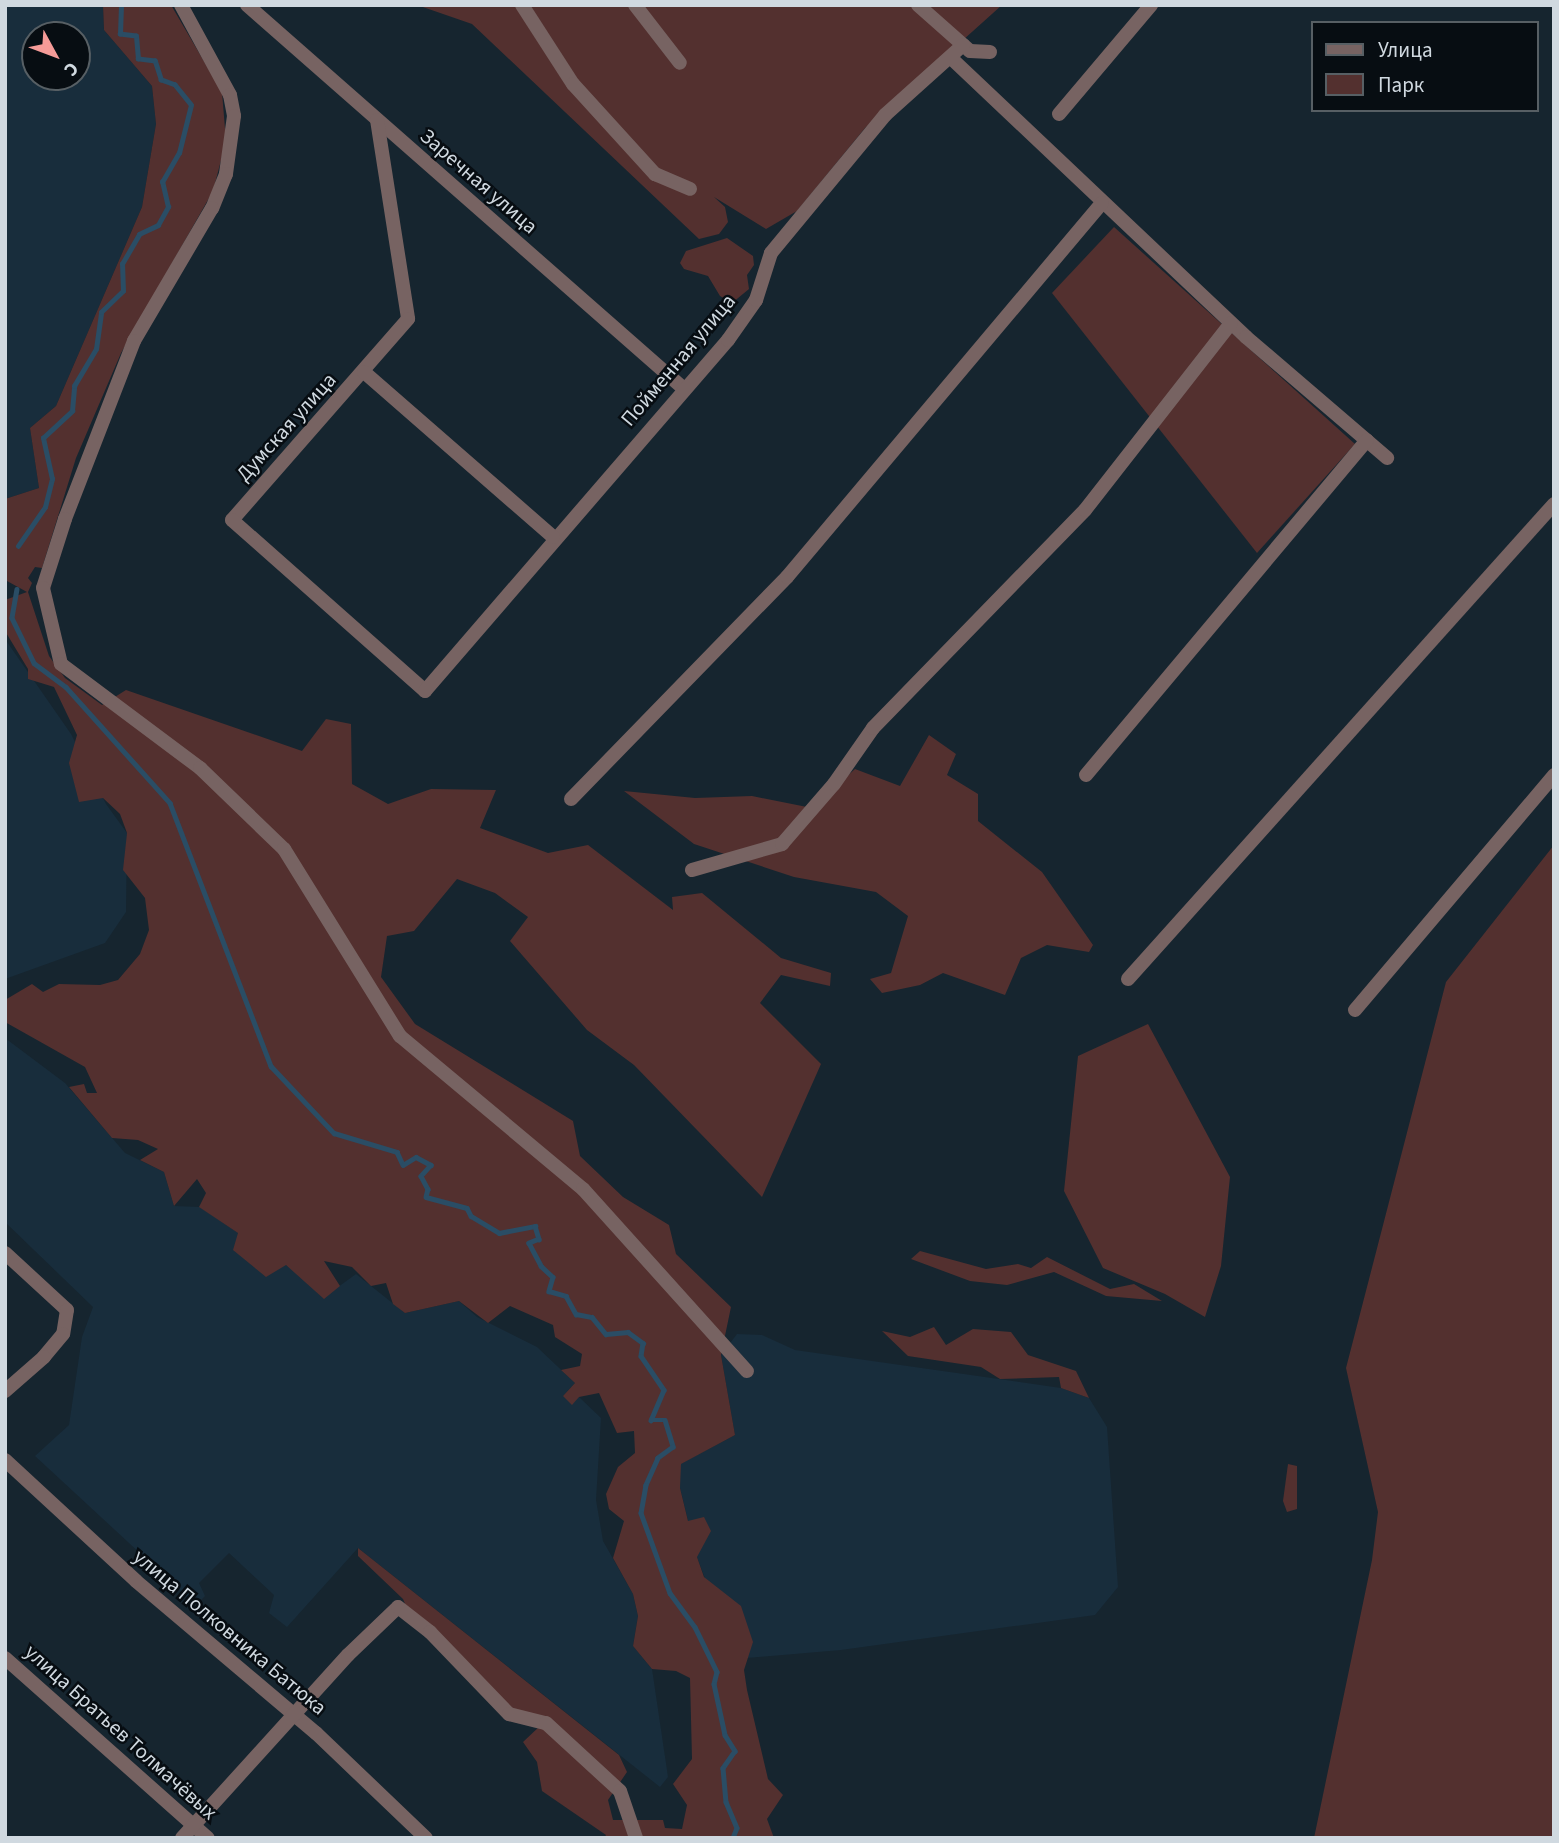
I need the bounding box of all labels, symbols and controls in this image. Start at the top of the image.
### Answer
north arrow [21,21,91,91]
legend [1310,21,1538,112]
text: Улица [1378,35,1433,65]
text: С [57,56,85,82]
text: Парк [1378,70,1424,100]
street label: Заречная улица [415,123,543,239]
street label: Пойменная улица [615,289,741,431]
street label: Думская улица [231,368,341,486]
street label: улица Полковника Батюка [128,1544,332,1720]
street label: улица Братьев Толмачёвых [20,1639,222,1825]

